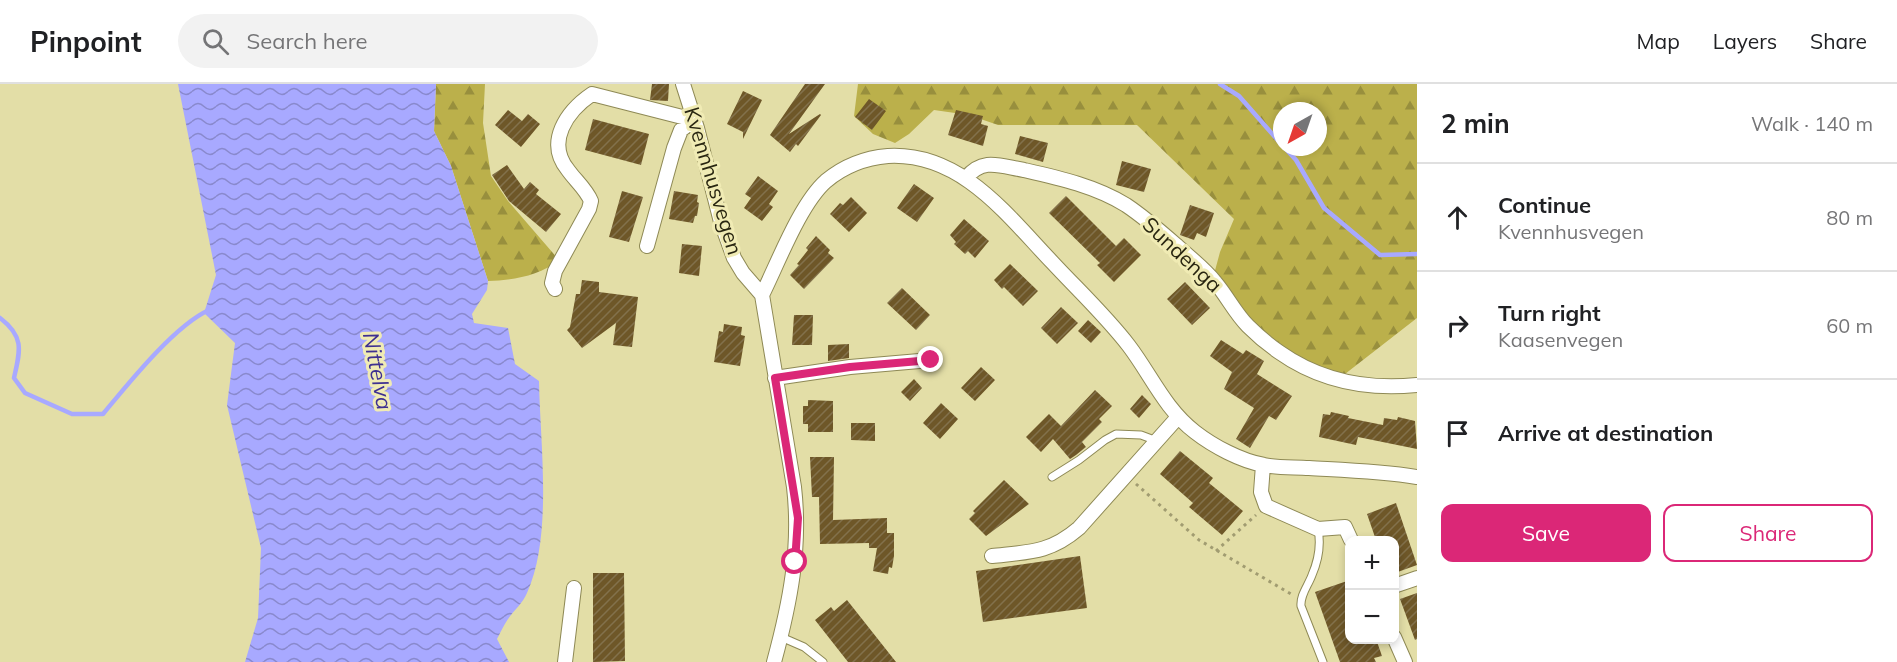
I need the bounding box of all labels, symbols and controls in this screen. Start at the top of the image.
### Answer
search box [178,14,598,68]
text: Pinpoint [30,24,142,59]
icon: search [199,25,232,58]
text: Search here [247,27,368,55]
text: Map [1637,28,1680,54]
text: Layers [1713,28,1777,54]
text: Share [1810,28,1867,54]
north arrow [1273,102,1327,156]
street label: Kvennhusvegen [679,104,749,258]
text: 2 min [1441,107,1510,140]
text: Walk · 140 m [1751,111,1873,136]
text: Continue [1498,191,1591,219]
icon: ahead [1441,201,1474,234]
text: 80 m [1826,205,1873,230]
street label: Sundenga [1138,211,1228,298]
text: Kvennhusvegen [1498,219,1644,244]
text: Turn right [1498,299,1601,327]
icon: right [1441,309,1474,342]
text: 60 m [1826,313,1873,338]
text: Kaasenvegen [1498,327,1623,352]
water label: Nittelva [357,330,399,412]
route end [917,346,943,372]
icon: arrive [1441,417,1474,450]
text: Arrive at destination [1498,419,1713,447]
button: Save [1441,504,1651,562]
button: Share [1663,504,1873,562]
map controls [1345,536,1399,644]
button: + [1345,536,1399,590]
route start [781,548,807,574]
button: − [1345,590,1399,644]

